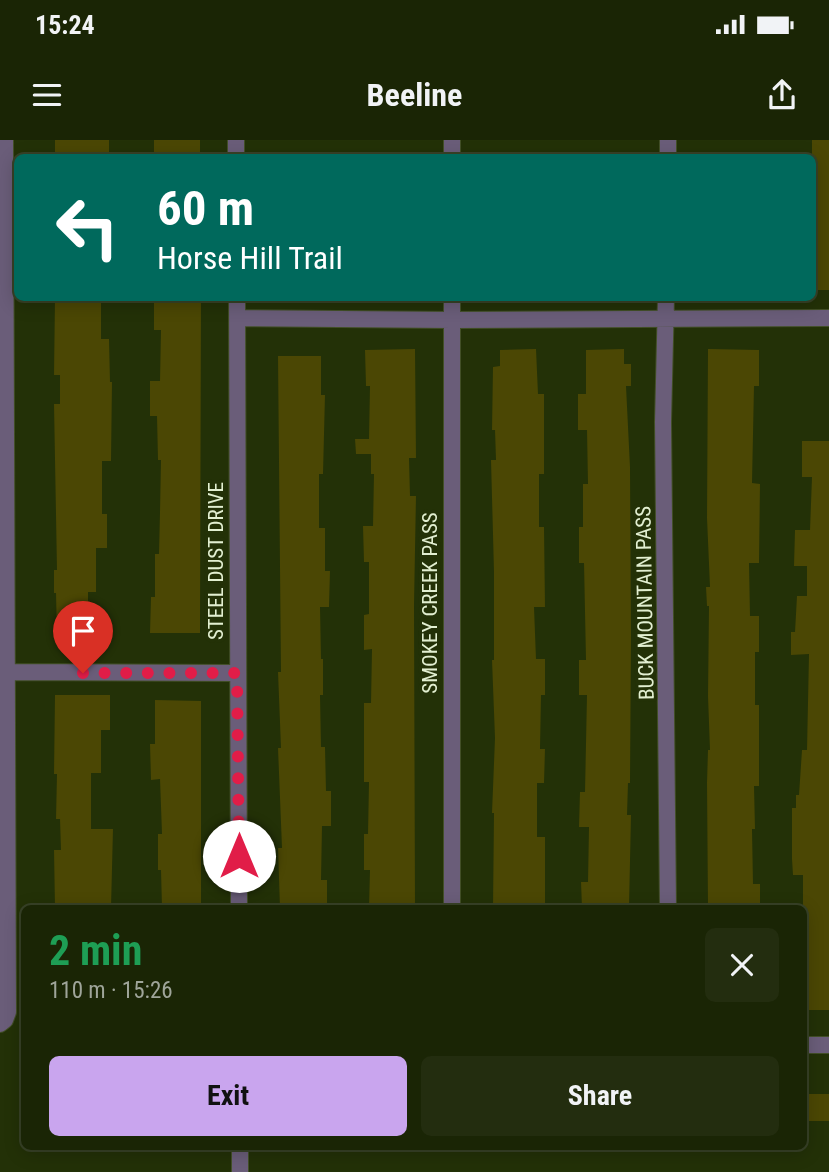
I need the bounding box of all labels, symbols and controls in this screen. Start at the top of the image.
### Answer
text: 15:24 [35,10,95,40]
icon: menu [28,76,66,114]
text: Beeline [367,76,462,114]
icon: share [763,76,801,114]
text: 60 m [157,180,254,237]
icon: left [42,182,133,273]
text: Horse Hill Trail [157,239,343,277]
street label: STEEL DUST DRIVE [204,482,228,640]
street label: BUCK MOUNTAIN PASS [631,506,659,700]
street label: SMOKEY CREEK PASS [418,512,442,694]
pin [53,601,113,673]
icon: arrive [64,612,102,650]
position arrow [202,819,276,893]
text: 2 min [49,926,142,975]
button: close [705,928,779,1002]
text: 110 m · 15:26 [49,977,173,1004]
button: Exit [49,1056,407,1136]
button: Share [421,1056,779,1136]

